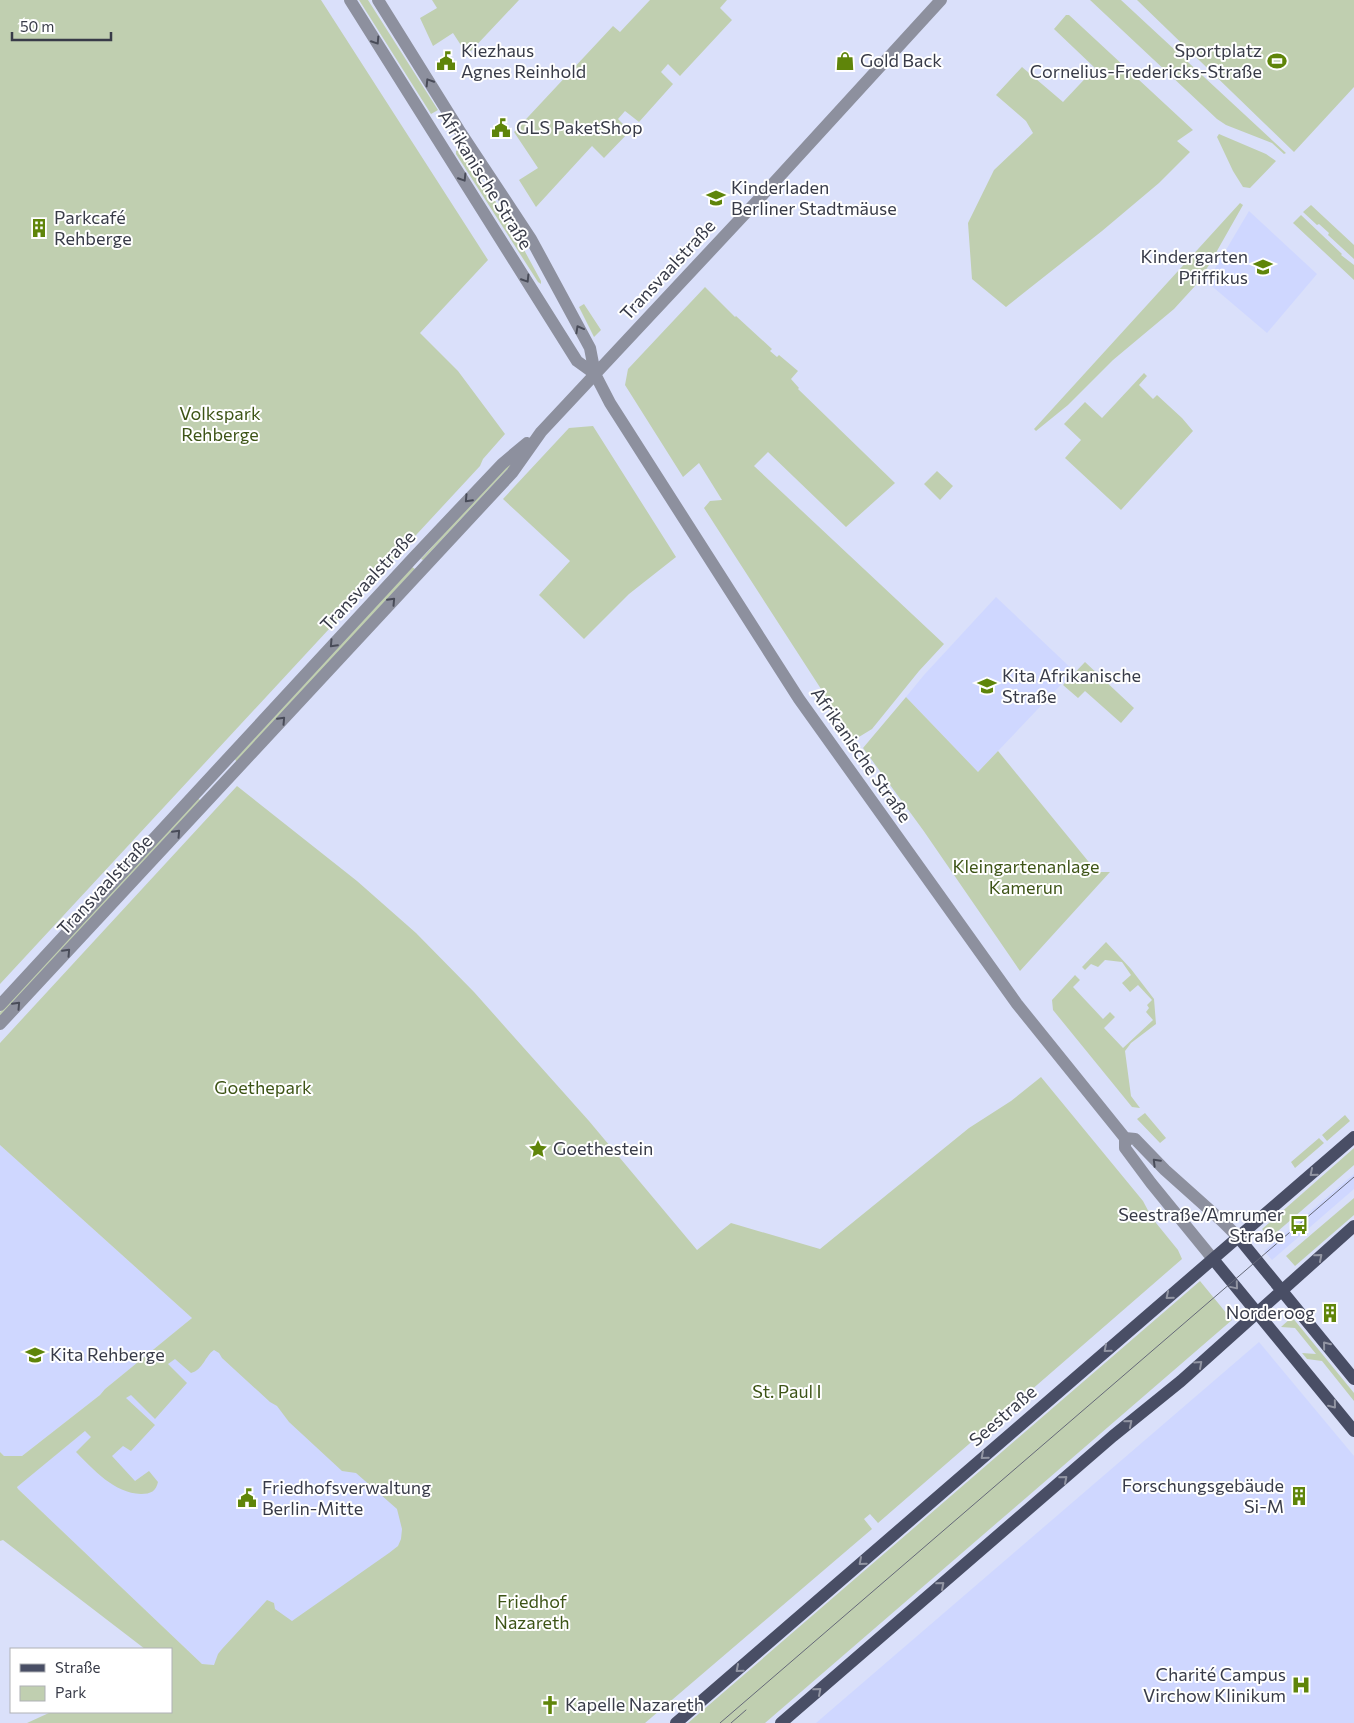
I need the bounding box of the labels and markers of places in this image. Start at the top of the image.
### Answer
place label: Kiezhaus Agnes Reinhold [461,39,586,82]
place label: Sportplatz Cornelius-Fredericks-Straße [1030,39,1262,82]
place label: Gold Back [860,49,942,71]
public building icon: Kiezhaus Agnes Reinhold [435,50,457,72]
shop icon: Gold Back [834,50,856,72]
sports icon: Sportplatz Cornelius-Fredericks-Straße [1266,50,1288,72]
place label: GLS PaketShop [516,116,643,138]
public building icon: GLS PaketShop [490,117,512,139]
place label: Kinderladen Berliner Stadtmäuse [731,176,897,219]
school or university icon: Kinderladen Berliner Stadtmäuse [705,187,727,209]
place label: Parkcafé Rehberge [54,206,132,249]
building icon: Parkcafé Rehberge [28,217,50,239]
place label: Kindergarten Pfiffikus [1141,245,1248,288]
school or university icon: Kindergarten Pfiffikus [1252,256,1274,278]
place label: Kita Afrikanische Straße [1002,664,1141,707]
school or university icon: Kita Afrikanische Straße [976,675,998,697]
place label: Goethestein [553,1137,653,1159]
place icon: Goethestein [527,1138,549,1160]
place label: Seestraße/Amrumer Straße [1118,1203,1284,1246]
bus stop icon: Seestraße/Amrumer Straße [1288,1214,1310,1236]
place label: Norderoog [1226,1301,1315,1323]
building icon: Norderoog [1319,1302,1341,1324]
place label: Kita Rehberge [50,1343,165,1365]
school or university icon: Kita Rehberge [24,1344,46,1366]
place label: Forschungsgebäude Si-M [1122,1474,1284,1517]
place label: Friedhofsverwaltung Berlin-Mitte [262,1476,431,1519]
building icon: Forschungsgebäude Si-M [1288,1485,1310,1507]
public building icon: Friedhofsverwaltung Berlin-Mitte [236,1487,258,1509]
place label: Charité Campus Virchow Klinikum [1143,1663,1286,1706]
hospital icon: Charité Campus Virchow Klinikum [1290,1674,1312,1696]
place label: Kapelle Nazareth [565,1693,704,1715]
church icon: Kapelle Nazareth [539,1694,561,1716]

